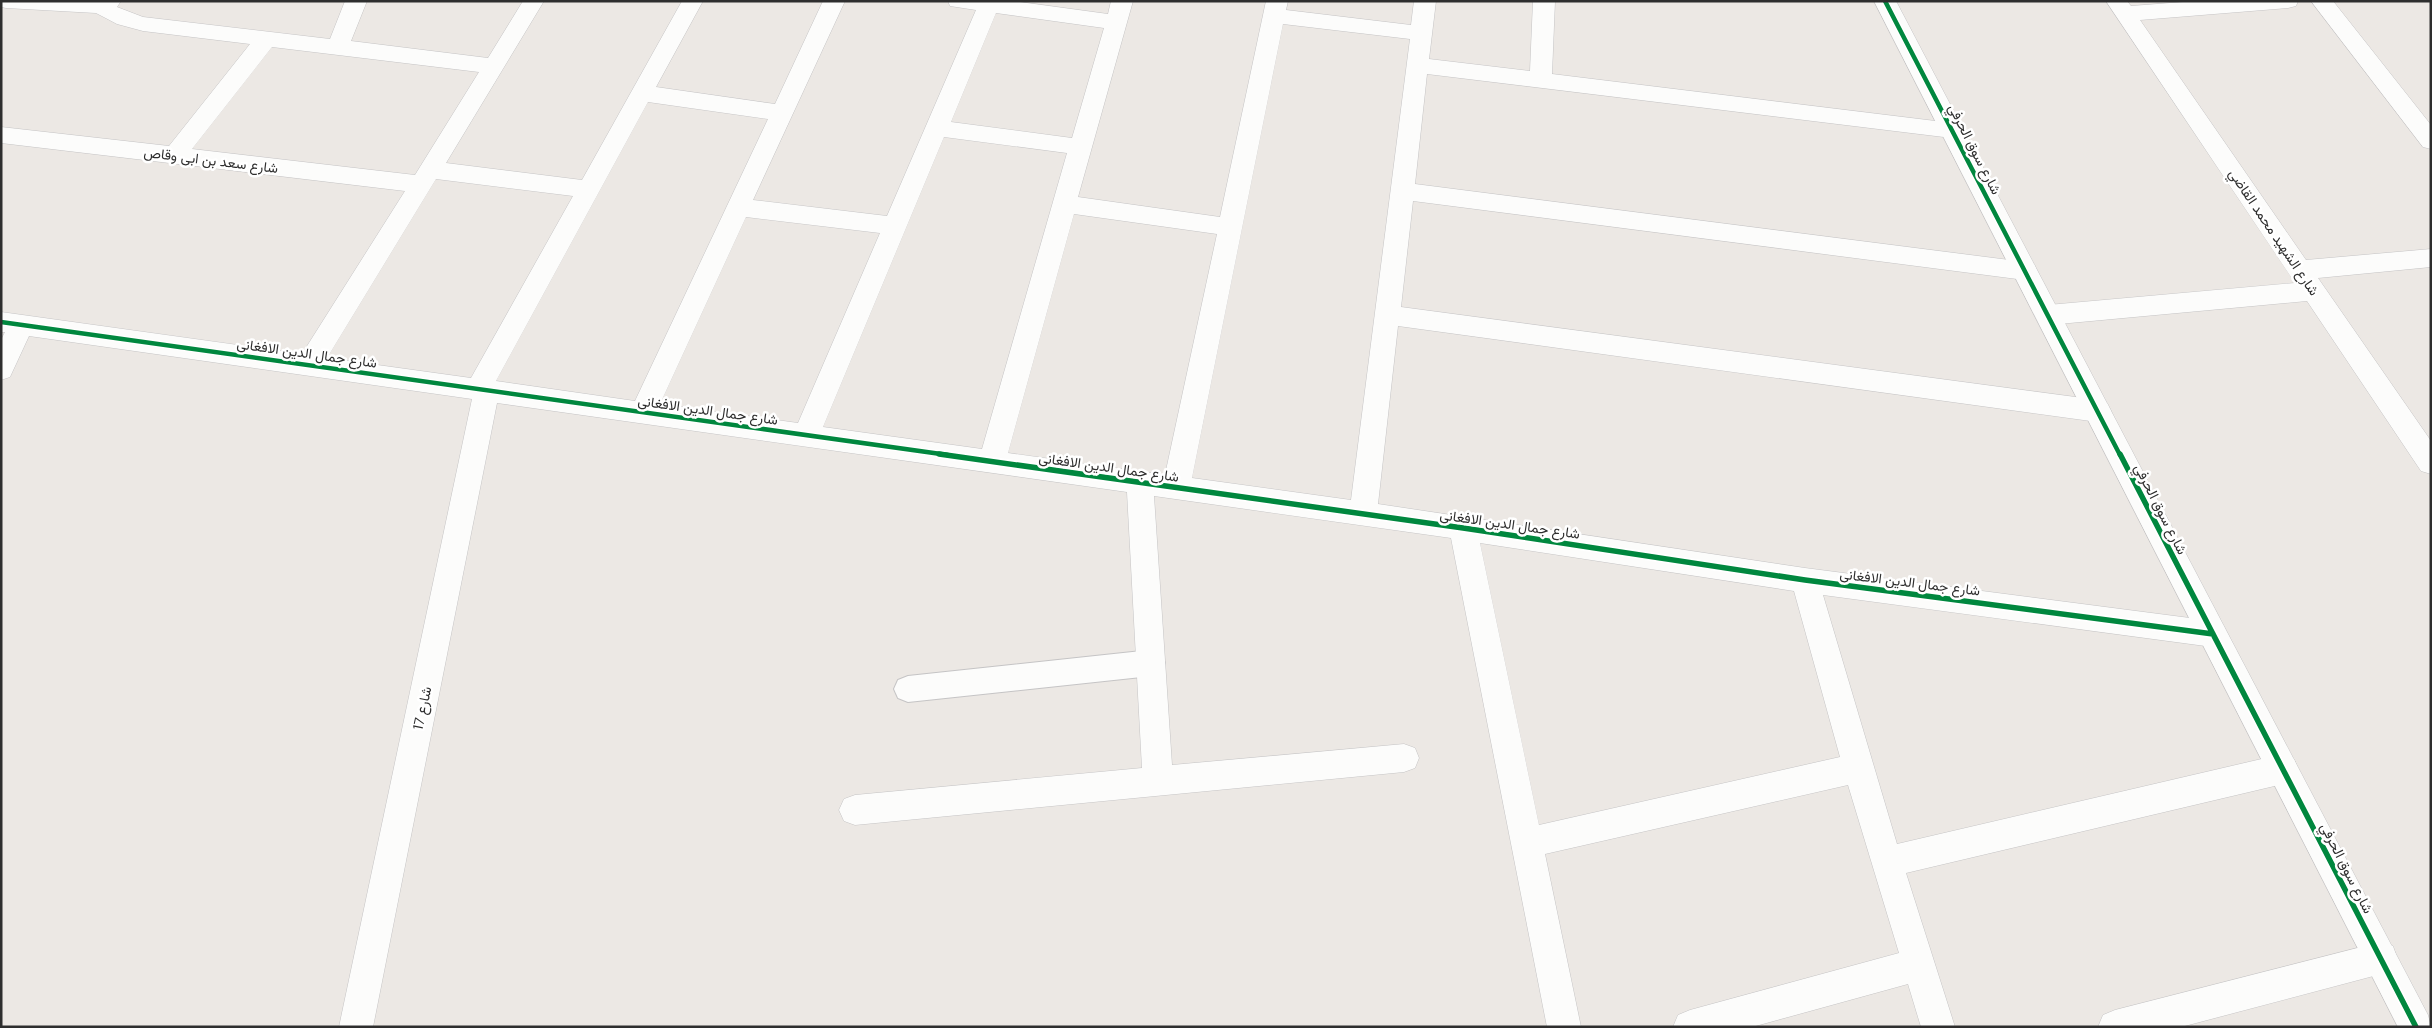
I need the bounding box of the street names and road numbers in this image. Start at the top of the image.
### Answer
street label: شارع سوق الحرفي [1942,101,2006,199]
street label: شارع سعد بن ابى وقاص [143,143,279,179]
street label: شارع الشهيد محمد القاضي [2222,165,2323,301]
street label: شارع جمال الدين الافغانى [235,334,378,374]
street label: شارع جمال الدين الافغانى [636,391,779,431]
street label: شارع جمال الدين الافغانى [1037,448,1180,488]
street label: شارع سوق الحرفي [2128,461,2192,559]
street label: شارع جمال الدين الافغانى [1438,505,1581,545]
street label: شارع جمال الدين الافغانى [1838,564,1981,602]
street label: شارع 17 [409,685,437,732]
street label: شارع سوق الحرفي [2314,820,2378,918]

